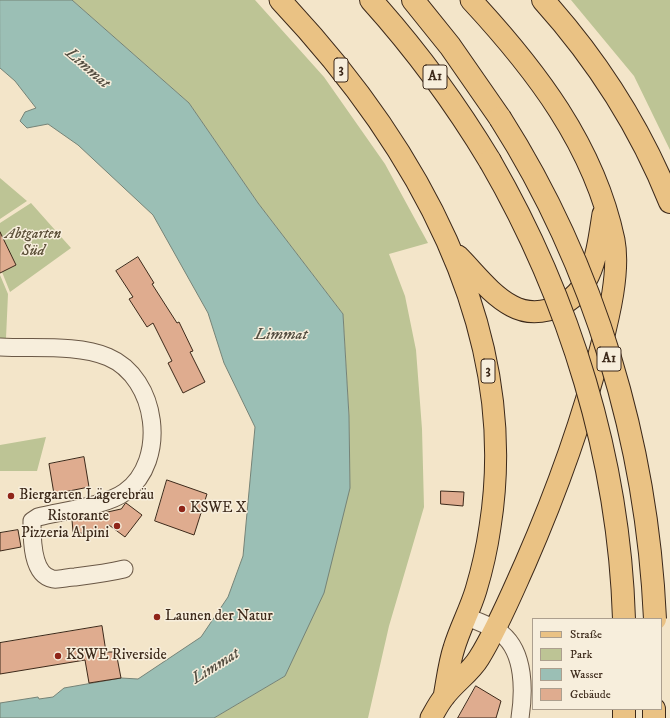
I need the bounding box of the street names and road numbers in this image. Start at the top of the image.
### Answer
road number: 3 [334,58,348,82]
road number: A1 [423,65,447,89]
road number: A1 [597,347,621,371]
road number: 3 [481,359,495,383]

